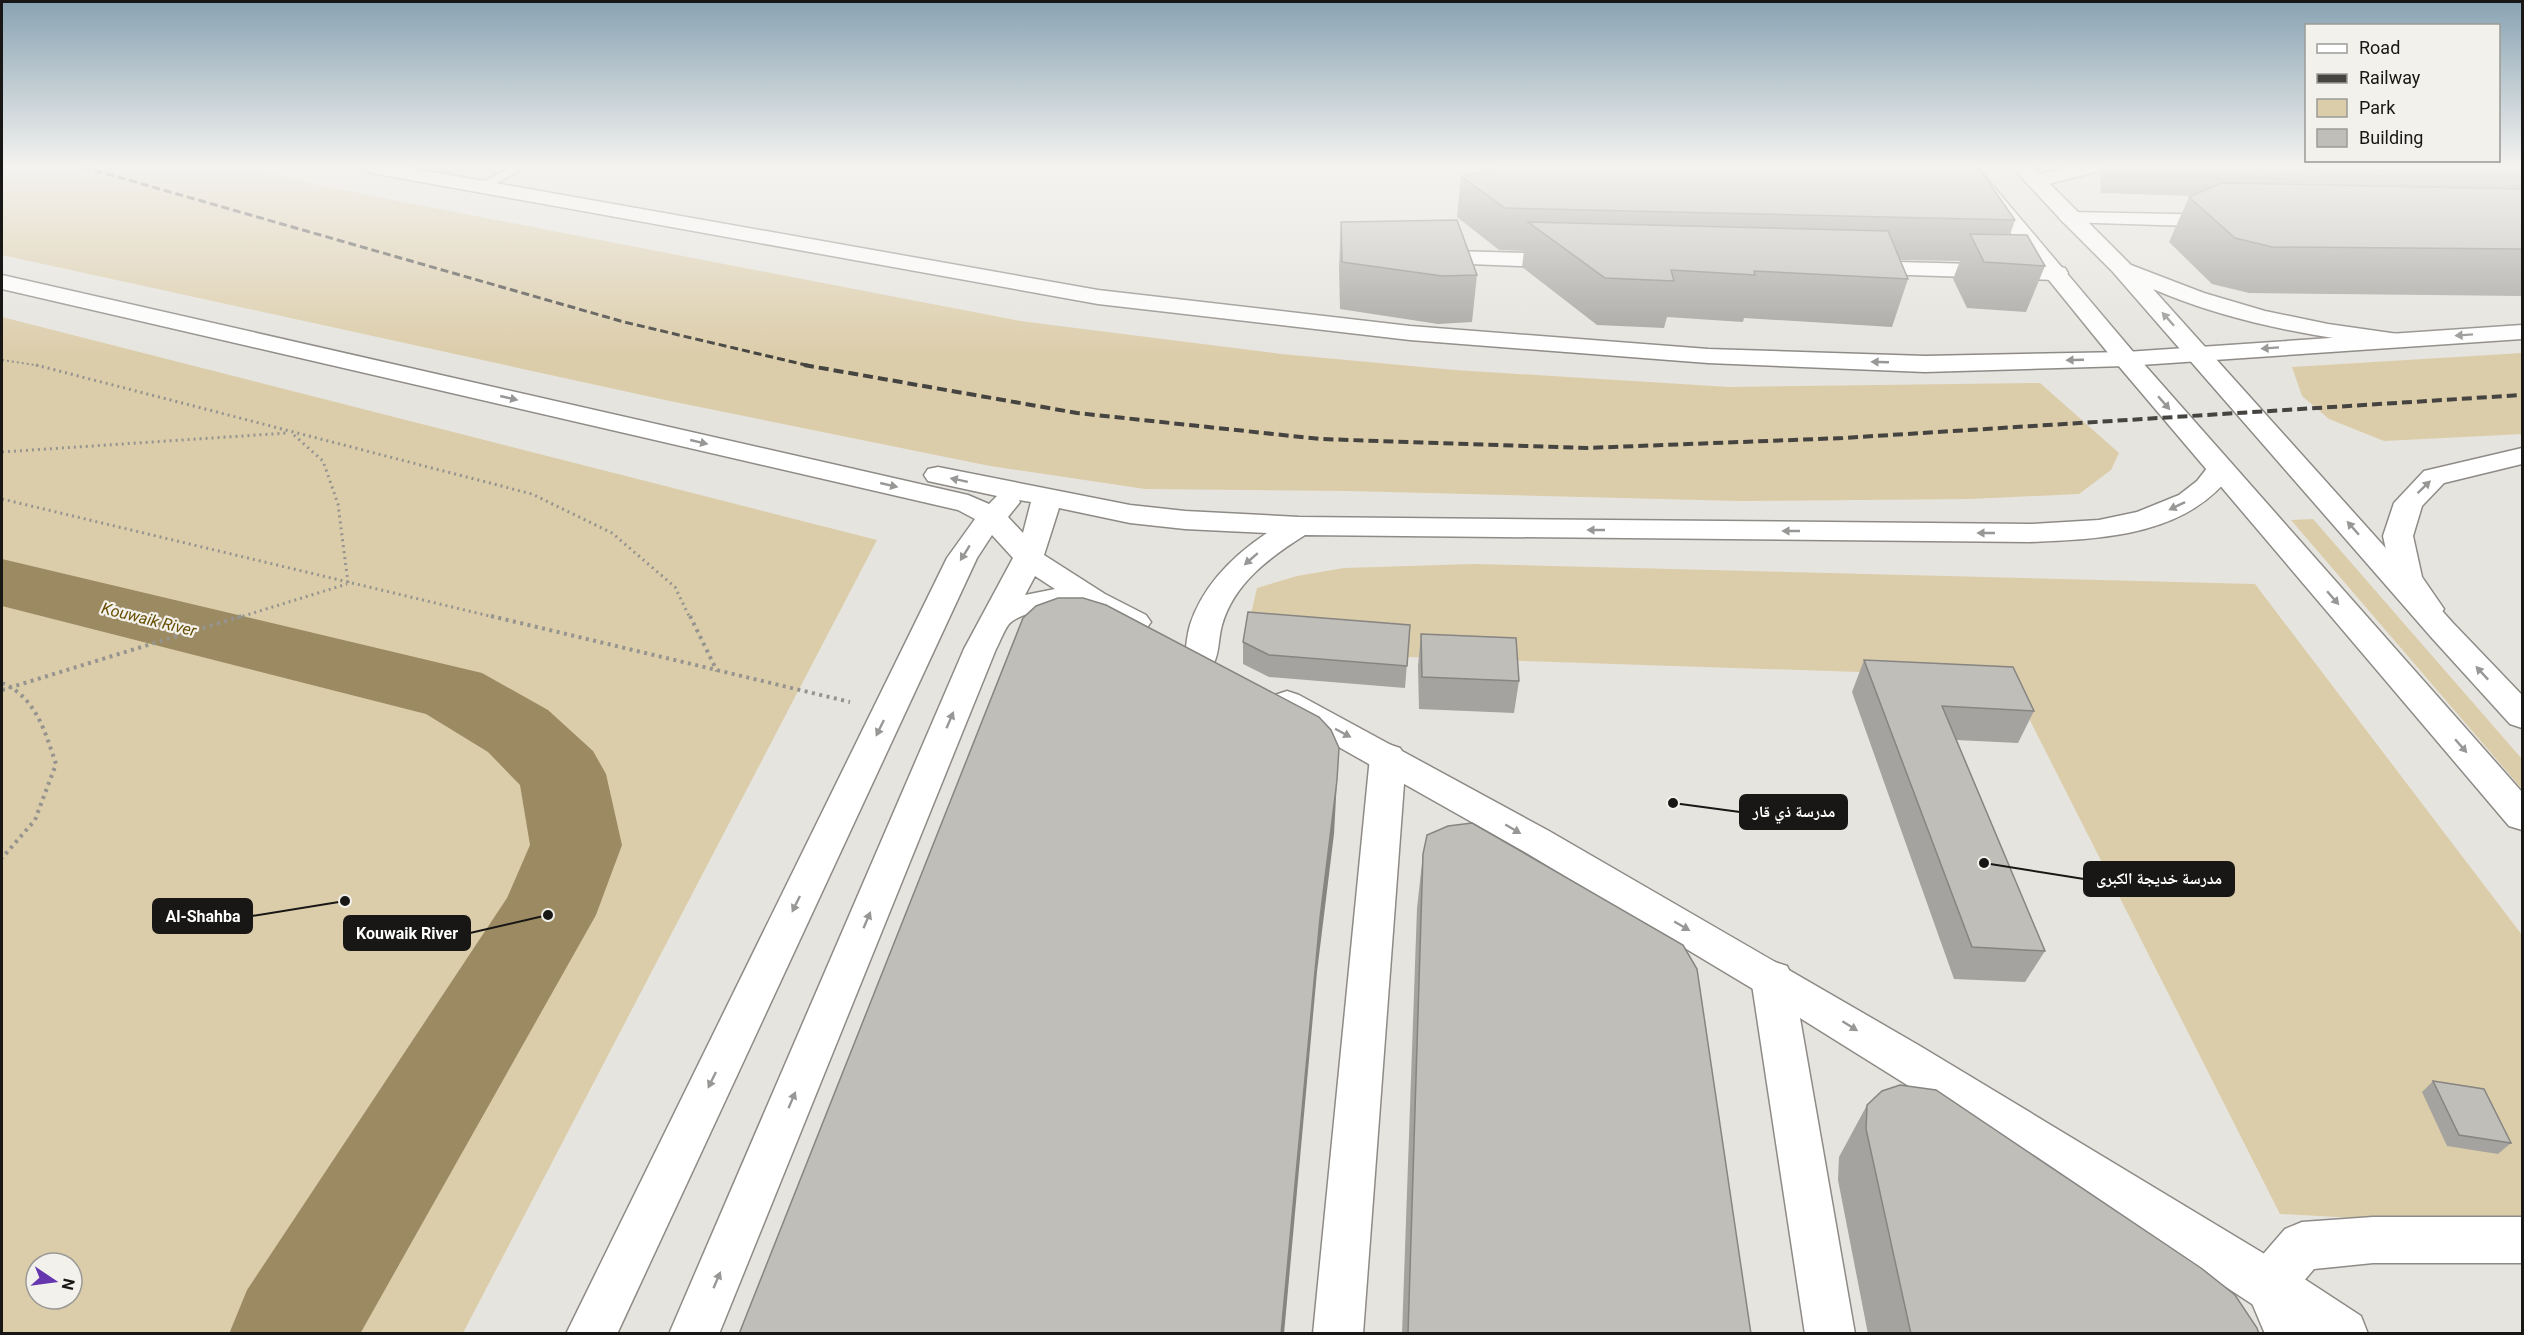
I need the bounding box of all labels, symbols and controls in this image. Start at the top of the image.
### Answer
legend [2305,24,2500,162]
text: Road [2359,37,2400,58]
text: Railway [2359,67,2421,88]
text: Park [2359,97,2396,118]
text: Building [2359,127,2423,148]
one-way arrow [2161,311,2175,326]
one-way arrow [2455,330,2474,340]
one-way arrow [2260,344,2279,353]
one-way arrow [2065,356,2084,365]
one-way arrow [1870,357,1889,367]
one-way arrow [500,394,518,404]
one-way arrow [2158,395,2171,411]
one-way arrow [690,438,709,447]
one-way arrow [949,475,968,484]
one-way arrow [2417,480,2431,494]
one-way arrow [880,481,898,491]
one-way arrow [2169,501,2186,510]
one-way arrow [2347,521,2360,536]
one-way arrow [1587,525,1606,535]
one-way arrow [1782,526,1801,536]
one-way arrow [1977,528,1996,538]
one-way arrow [960,545,971,561]
one-way arrow [1243,553,1259,566]
one-way arrow [2326,590,2339,605]
water label: Kouwaik River [100,599,199,641]
one-way arrow [2476,667,2490,681]
one-way arrow [945,711,955,729]
one-way arrow [876,720,885,737]
one-way arrow [1335,728,1352,738]
one-way arrow [2454,738,2468,753]
callout: مدرسة ذي قار [1740,795,1847,829]
text: مدرسة ذي قار [1752,802,1835,824]
one-way arrow [1505,824,1522,834]
callout: مدرسة خديجة الكبرى [2084,862,2234,896]
text: مدرسة خديجة الكبرى [2096,869,2222,888]
one-way arrow [792,896,801,913]
callout: Al-Shahba [153,899,252,933]
text: Al-Shahba [165,907,241,926]
one-way arrow [862,910,872,928]
callout: Kouwaik River [344,916,470,950]
one-way arrow [1674,921,1691,931]
text: Kouwaik River [356,924,458,943]
one-way arrow [1842,1020,1858,1031]
one-way arrow [708,1072,717,1089]
one-way arrow [787,1090,797,1108]
north arrow [24,1251,84,1311]
one-way arrow [712,1270,722,1288]
text: N [58,1277,79,1292]

